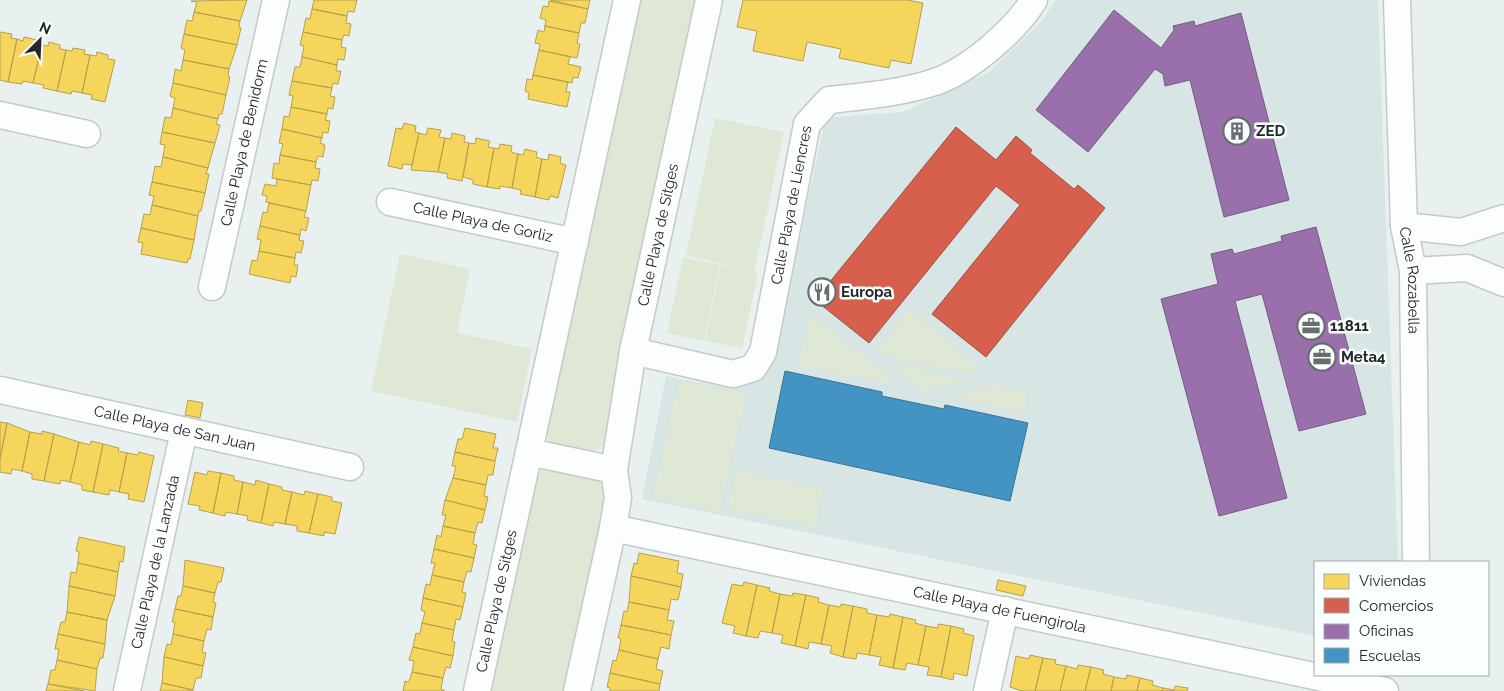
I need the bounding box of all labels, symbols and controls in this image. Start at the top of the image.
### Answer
north arrow [15,15,65,65]
text: N [37,19,53,38]
street label: Calle Playa de Benidorm [217,57,272,228]
building icon: ZED [1222,116,1252,146]
place label: ZED [1256,122,1285,140]
street label: Calle Playa de Liencres [767,124,816,286]
street label: Calle Playa de Sitges [634,162,682,308]
street label: Calle Playa de Gorliz [411,198,554,246]
street label: Calle Rozabella [1395,225,1423,334]
restaurant icon: Europa [807,277,837,307]
place label: Europa [841,283,893,301]
office icon: 11811 [1296,311,1326,341]
place label: 11811 [1330,317,1369,335]
office icon: Meta4 [1307,342,1337,372]
place label: Meta4 [1341,348,1386,366]
street label: Calle Playa de San Juan [92,402,257,455]
street label: Calle Playa de la Lanzada [127,473,183,651]
street label: Calle Playa de Sitges [472,528,521,674]
legend [1314,561,1489,676]
text: Viviendas [1359,572,1426,590]
street label: Calle Playa de Fuengirola [911,583,1088,637]
text: Comercios [1359,597,1434,615]
text: Oficinas [1359,622,1414,640]
text: Escuelas [1359,647,1421,665]

